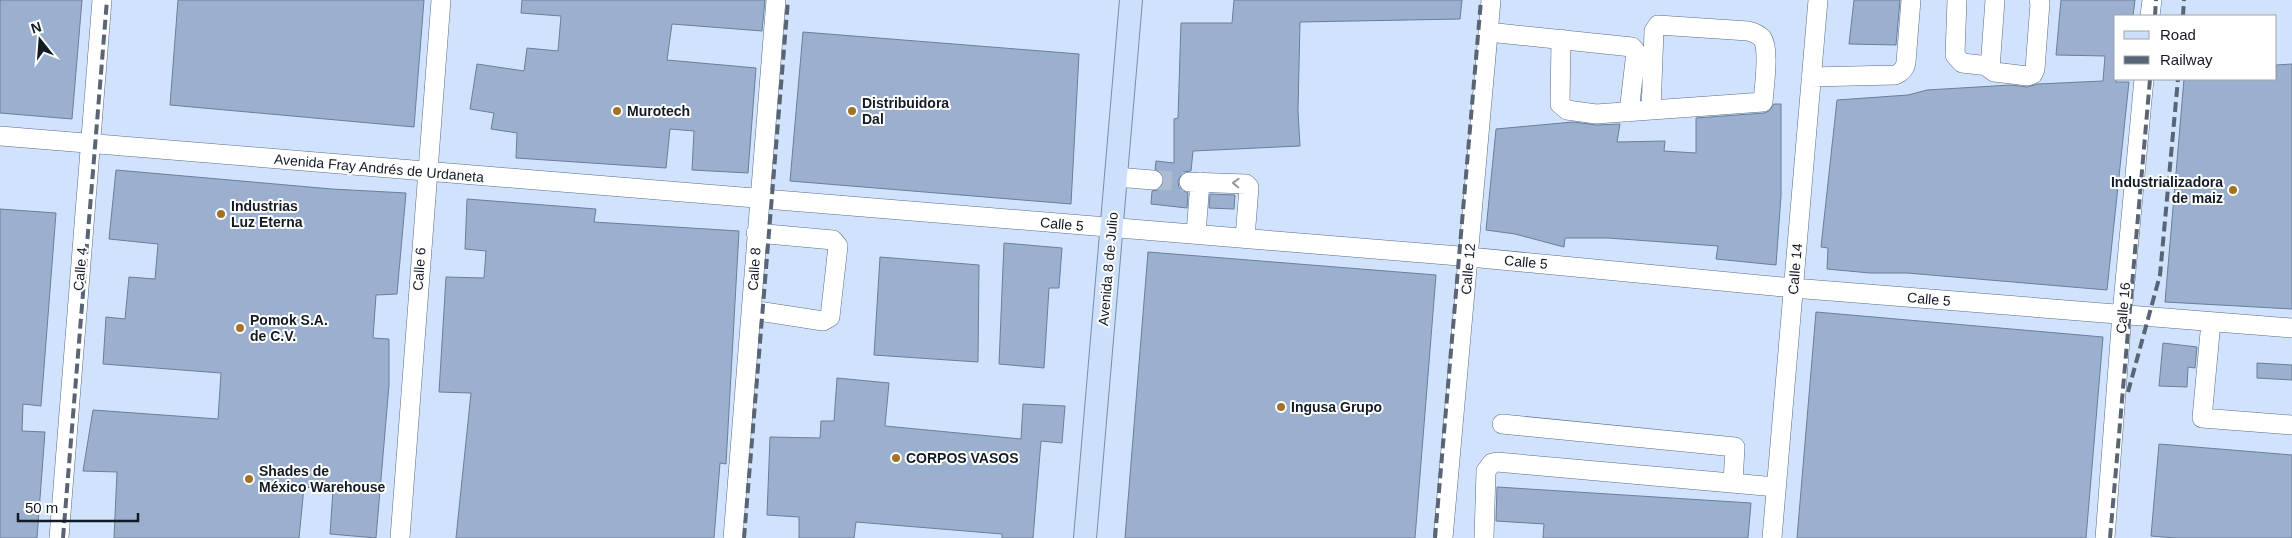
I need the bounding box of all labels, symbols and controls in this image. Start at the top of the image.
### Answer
north arrow [15,15,65,65]
legend [2114,15,2277,80]
text: N [29,18,43,37]
text: Road [2160,26,2196,43]
text: Railway [2160,51,2213,68]
place label: Distribuidora Dal [862,95,949,127]
place label: Murotech [627,103,690,119]
marker: Murotech [611,105,623,117]
marker: Distribuidora Dal [846,105,858,117]
street label: Avenida Fray Andrés de Urdaneta [273,151,485,185]
place label: Industrializadora de maiz [2111,174,2223,206]
one-way arrow [1231,177,1239,188]
marker: Industrializadora de maiz [2227,184,2239,196]
place label: Industrias Luz Eterna [231,198,303,230]
marker: Industrias Luz Eterna [215,208,227,220]
street label: Avenida 8 de Julio [1095,211,1121,327]
street label: Calle 5 [1040,214,1085,234]
street label: Calle 12 [1458,243,1478,295]
street label: Calle 14 [1785,243,1805,295]
street label: Calle 4 [70,246,90,291]
street label: Calle 6 [409,246,429,291]
street label: Calle 8 [744,246,764,291]
street label: Calle 5 [1504,252,1549,272]
street label: Calle 16 [2113,282,2133,334]
street label: Calle 5 [1907,289,1952,309]
place label: Pomok S.A. de C.V. [250,312,328,344]
marker: Pomok S.A. de C.V. [234,322,246,334]
place label: Ingusa Grupo [1291,399,1382,415]
marker: Ingusa Grupo [1275,401,1287,413]
place label: CORPOS VASOS [906,450,1019,466]
marker: CORPOS VASOS [890,452,902,464]
place label: Shades de México Warehouse [259,463,386,495]
marker: Shades de México Warehouse [243,473,255,485]
scale bar [18,490,138,522]
text: 50 m [25,499,58,516]

